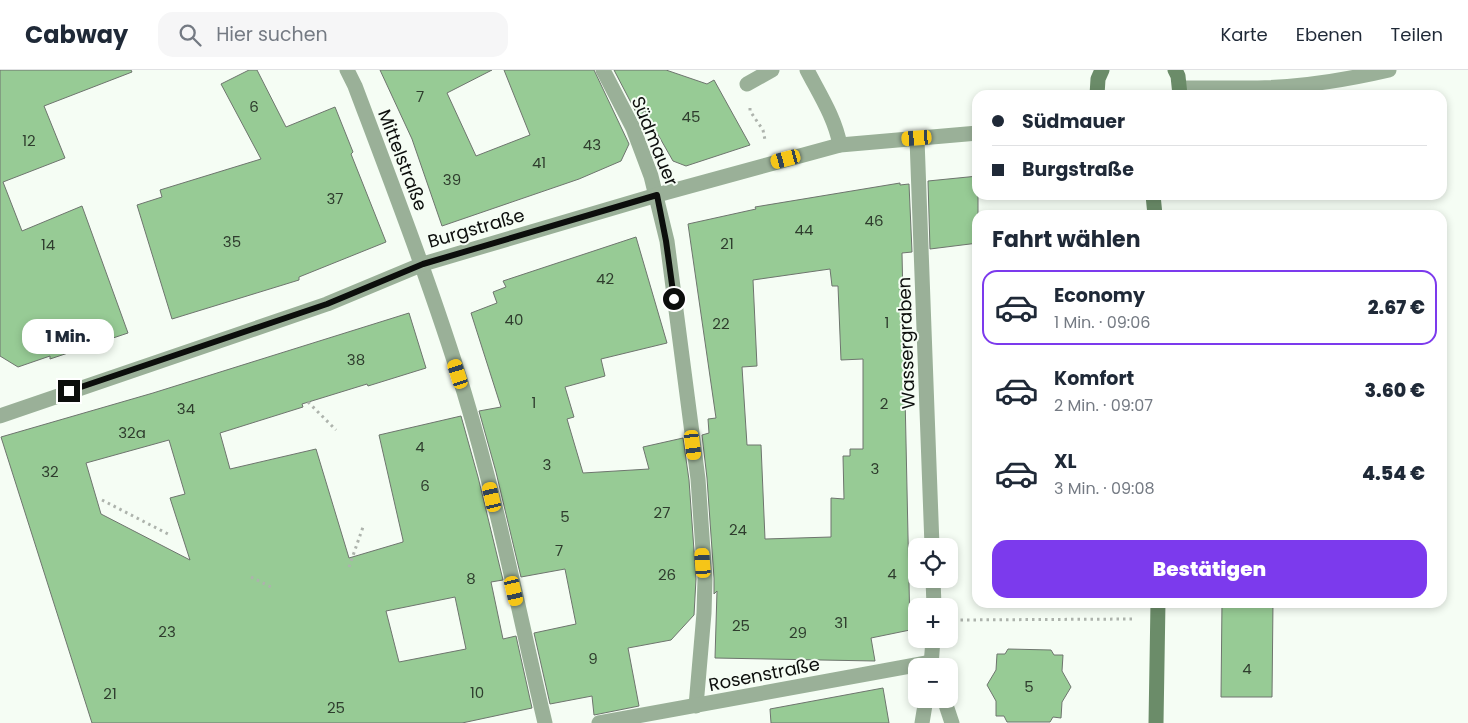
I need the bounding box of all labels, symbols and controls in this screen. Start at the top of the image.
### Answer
search box [158,12,508,57]
text: Cabway [25,18,128,51]
icon: search [176,21,204,49]
text: Hier suchen [216,21,328,48]
text: Karte [1220,22,1268,47]
text: Ebenen [1296,22,1363,47]
text: Teilen [1391,22,1443,47]
house number: 7 [416,86,424,107]
street label: Südmauer [626,93,684,190]
house number: 6 [249,96,259,117]
street label: Mittelstraße [372,106,434,214]
house number: 45 [682,106,700,127]
text: Südmauer [1022,108,1125,135]
car [901,129,932,147]
house number: 12 [22,130,36,151]
house number: 43 [583,134,601,155]
car [769,148,802,170]
house number: 41 [532,152,546,173]
text: Burgstraße [1022,156,1134,183]
house number: 39 [443,169,461,190]
house number: 37 [326,188,344,209]
street label: Burgstraße [425,202,527,254]
house number: 46 [865,210,883,231]
house number: 44 [795,219,813,240]
text: Fahrt wählen [992,224,1141,255]
house number: 35 [223,231,241,252]
house number: 21 [720,233,734,254]
house number: 14 [41,234,55,255]
house number: 42 [596,268,614,289]
street label: Wassergraben [891,276,921,410]
text: Economy [1054,282,1145,309]
icon: car [994,285,1039,330]
route start [663,288,685,310]
text: 2.67 € [1368,294,1425,321]
house number: 40 [505,309,523,330]
text: 1 Min. · 09:06 [1054,311,1150,334]
house number: 1 [885,312,889,333]
house number: 22 [712,313,730,334]
callout: 1 Min. [23,318,115,354]
text: 1 Min. [46,325,90,348]
house number: 38 [347,349,365,370]
car [446,357,469,391]
text: Komfort [1054,365,1134,392]
icon: car [994,368,1039,413]
text: 3.60 € [1364,377,1425,404]
route end [58,380,80,402]
house number: 1 [532,392,536,413]
house number: 2 [880,393,888,414]
text: 2 Min. · 09:07 [1054,394,1153,417]
house number: 34 [177,398,195,419]
house number: 32a [118,422,146,443]
car [683,429,702,461]
house number: 4 [415,436,425,457]
text: XL [1054,448,1077,475]
icon: car [994,451,1039,496]
house number: 3 [543,454,551,475]
house number: 3 [871,458,879,479]
text: 4.54 € [1362,460,1425,487]
house number: 32 [41,461,59,482]
house number: 6 [420,475,430,496]
text: 3 Min. · 09:08 [1054,477,1155,500]
car [481,481,502,513]
house number: 27 [654,502,670,523]
house number: 5 [560,506,570,527]
house number: 24 [729,519,747,540]
map controls [908,538,958,708]
button: locate [908,538,958,588]
house number: 7 [555,540,563,561]
button: Bestätigen [992,540,1427,598]
car [694,548,711,578]
house number: 4 [887,563,897,584]
house number: 26 [658,564,676,585]
house number: 8 [466,568,476,589]
car [503,575,524,607]
button: + [908,598,958,648]
house number: 31 [834,612,848,633]
house number: 25 [732,615,750,636]
house number: 23 [158,621,176,642]
house number: 29 [789,622,807,643]
house number: 9 [588,648,598,669]
street label: Rosenstraße [706,651,822,697]
button: − [908,658,958,708]
house number: 4 [1242,658,1252,679]
house number: 5 [1024,676,1034,697]
house number: 10 [470,682,484,703]
house number: 21 [103,683,117,704]
house number: 25 [327,697,345,718]

